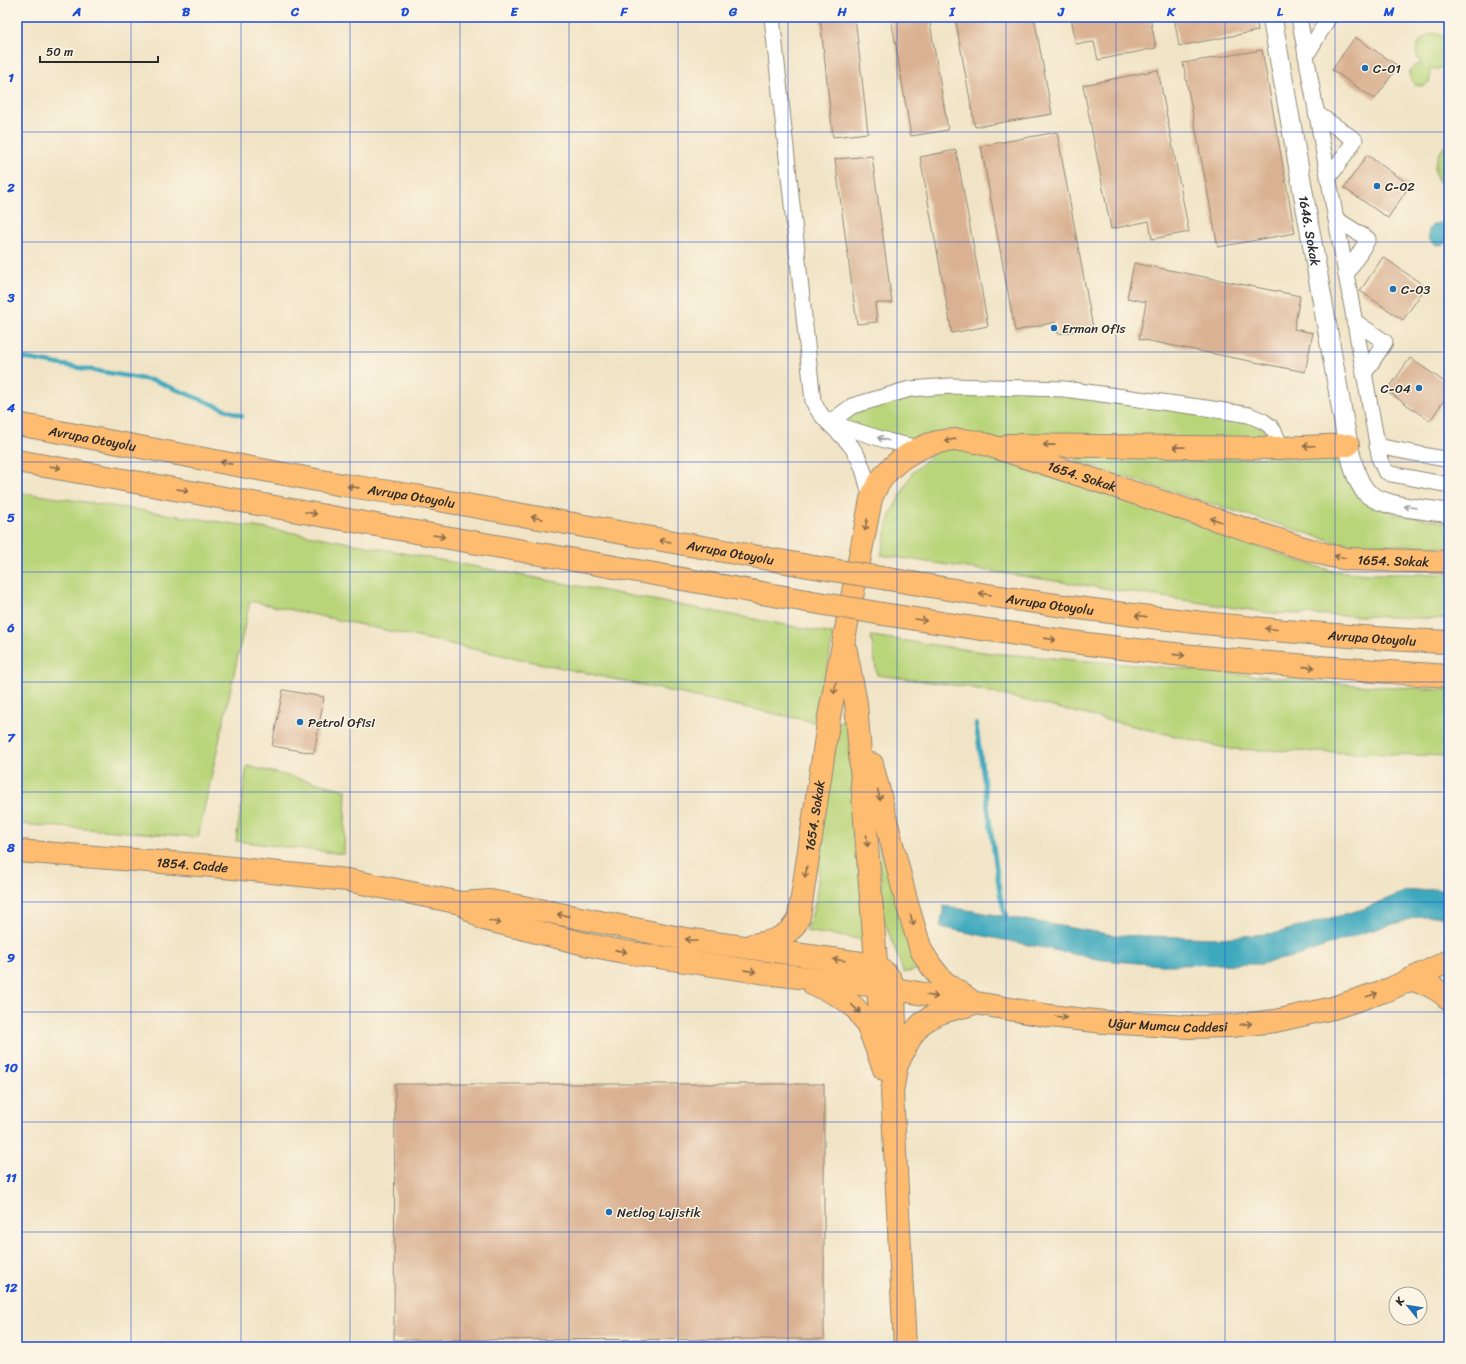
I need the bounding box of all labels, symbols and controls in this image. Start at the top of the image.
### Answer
text: A [72,0,81,23]
text: B [182,0,191,23]
text: C [290,0,300,23]
text: D [401,0,409,23]
text: E [510,0,519,23]
text: F [619,0,628,23]
text: G [728,0,738,23]
text: H [836,0,847,23]
text: I [948,0,956,23]
text: J [1057,0,1065,23]
text: K [1166,0,1176,23]
text: L [1277,0,1284,23]
text: M [1383,0,1395,23]
scale bar [40,38,158,64]
text: 50 m [46,41,73,63]
place label: C-01 [1373,57,1401,80]
marker: C-01 [1360,63,1370,73]
text: 1 [8,66,14,89]
place label: C-02 [1385,175,1415,198]
text: 2 [6,176,15,199]
marker: C-02 [1372,181,1382,191]
street label: 1646. Sokak [1292,194,1327,268]
place label: C-03 [1401,278,1431,301]
marker: C-03 [1388,284,1398,294]
text: 3 [6,286,15,309]
place label: Erman Ofis [1062,317,1127,340]
marker: Erman Ofis [1049,323,1059,333]
place label: C-04 [1381,377,1411,400]
marker: C-04 [1414,383,1424,393]
text: 4 [6,396,16,419]
street label: Avrupa Otoyolu [46,419,138,458]
one-way arrow [876,435,889,443]
one-way arrow [944,437,957,444]
one-way arrow [1043,441,1056,449]
one-way arrow [1173,443,1186,451]
one-way arrow [1303,443,1316,450]
street label: 1654. Sokak [1045,454,1120,498]
one-way arrow [220,459,233,467]
one-way arrow [49,463,62,471]
street label: Avrupa Otoyolu [365,478,457,515]
one-way arrow [347,483,360,491]
one-way arrow [177,486,190,494]
one-way arrow [1404,503,1417,511]
text: 5 [7,506,15,529]
one-way arrow [304,510,317,518]
one-way arrow [531,513,544,521]
one-way arrow [1210,516,1223,523]
one-way arrow [861,518,869,531]
one-way arrow [432,532,445,540]
street label: Avrupa Otoyolu [684,533,776,572]
one-way arrow [659,536,672,544]
street label: 1654. Sokak [1357,548,1430,573]
one-way arrow [1334,553,1347,561]
street label: Avrupa Otoyolu [1004,587,1095,622]
one-way arrow [979,590,992,598]
one-way arrow [1135,612,1148,620]
text: 6 [6,616,15,639]
one-way arrow [915,616,928,624]
street label: Avrupa Otoyolu [1326,624,1417,653]
one-way arrow [1264,626,1277,633]
one-way arrow [1043,635,1056,643]
one-way arrow [1172,651,1185,658]
one-way arrow [1302,663,1315,670]
one-way arrow [830,681,838,694]
place label: Petrol Ofisi [308,711,375,734]
marker: Petrol Ofisi [295,717,305,727]
text: 7 [7,726,16,749]
street label: 1654. Sokak [798,779,831,853]
one-way arrow [876,788,884,801]
one-way arrow [864,834,871,847]
text: 8 [6,836,15,859]
street label: 1854. Cadde [156,851,230,880]
one-way arrow [802,865,810,878]
one-way arrow [557,910,570,918]
one-way arrow [909,914,916,927]
one-way arrow [488,919,501,926]
one-way arrow [685,936,698,944]
text: 9 [7,946,15,969]
one-way arrow [614,947,627,955]
one-way arrow [833,956,846,964]
one-way arrow [743,967,756,975]
one-way arrow [1366,991,1379,998]
one-way arrow [925,992,938,1000]
one-way arrow [851,1004,861,1014]
street label: Uğur Mumcu Caddesi [1108,1011,1228,1039]
one-way arrow [1054,1013,1067,1021]
one-way arrow [1239,1020,1252,1028]
text: 10 [4,1056,18,1079]
text: 11 [5,1166,17,1189]
place label: Netlog Lojistik [617,1201,701,1224]
marker: Netlog Lojistik [604,1207,614,1217]
text: 12 [4,1276,18,1299]
north arrow [1388,1286,1428,1326]
text: K [1389,1292,1410,1310]

